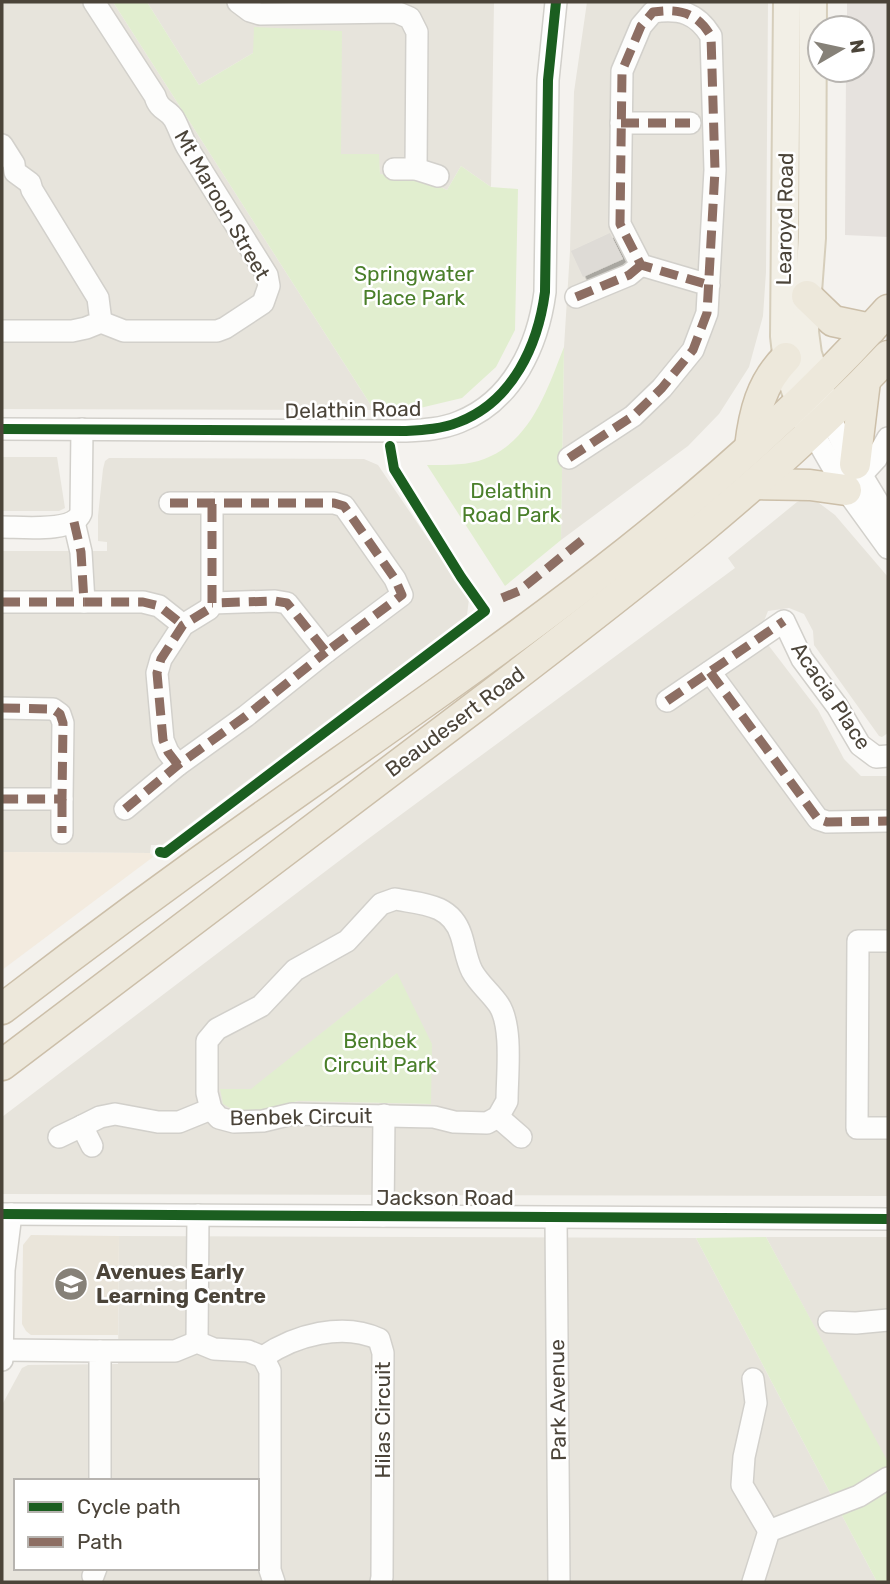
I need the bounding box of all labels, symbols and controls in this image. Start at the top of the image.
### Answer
north arrow [806,14,876,84]
text: N [845,38,870,55]
street label: Mt Maroon Street [169,125,275,284]
street label: Learoyd Road [771,152,798,286]
park label: Springwater Place Park [354,261,474,310]
street label: Delathin Road [285,396,421,423]
park label: Delathin Road Park [462,478,560,527]
street label: Acacia Place [786,637,876,754]
street label: Beaudesert Road [380,661,529,782]
park label: Benbek Circuit Park [323,1028,437,1077]
street label: Benbek Circuit [229,1103,373,1130]
street label: Jackson Road [376,1185,514,1210]
place label: Avenues Early Learning Centre [96,1259,266,1308]
school or university icon: Avenues Early Learning Centre [52,1265,90,1303]
street label: Park Avenue [544,1339,571,1461]
street label: Hilas Circuit [370,1362,395,1479]
legend [14,1479,259,1570]
text: Cycle path [77,1494,181,1519]
text: Path [77,1529,123,1554]

